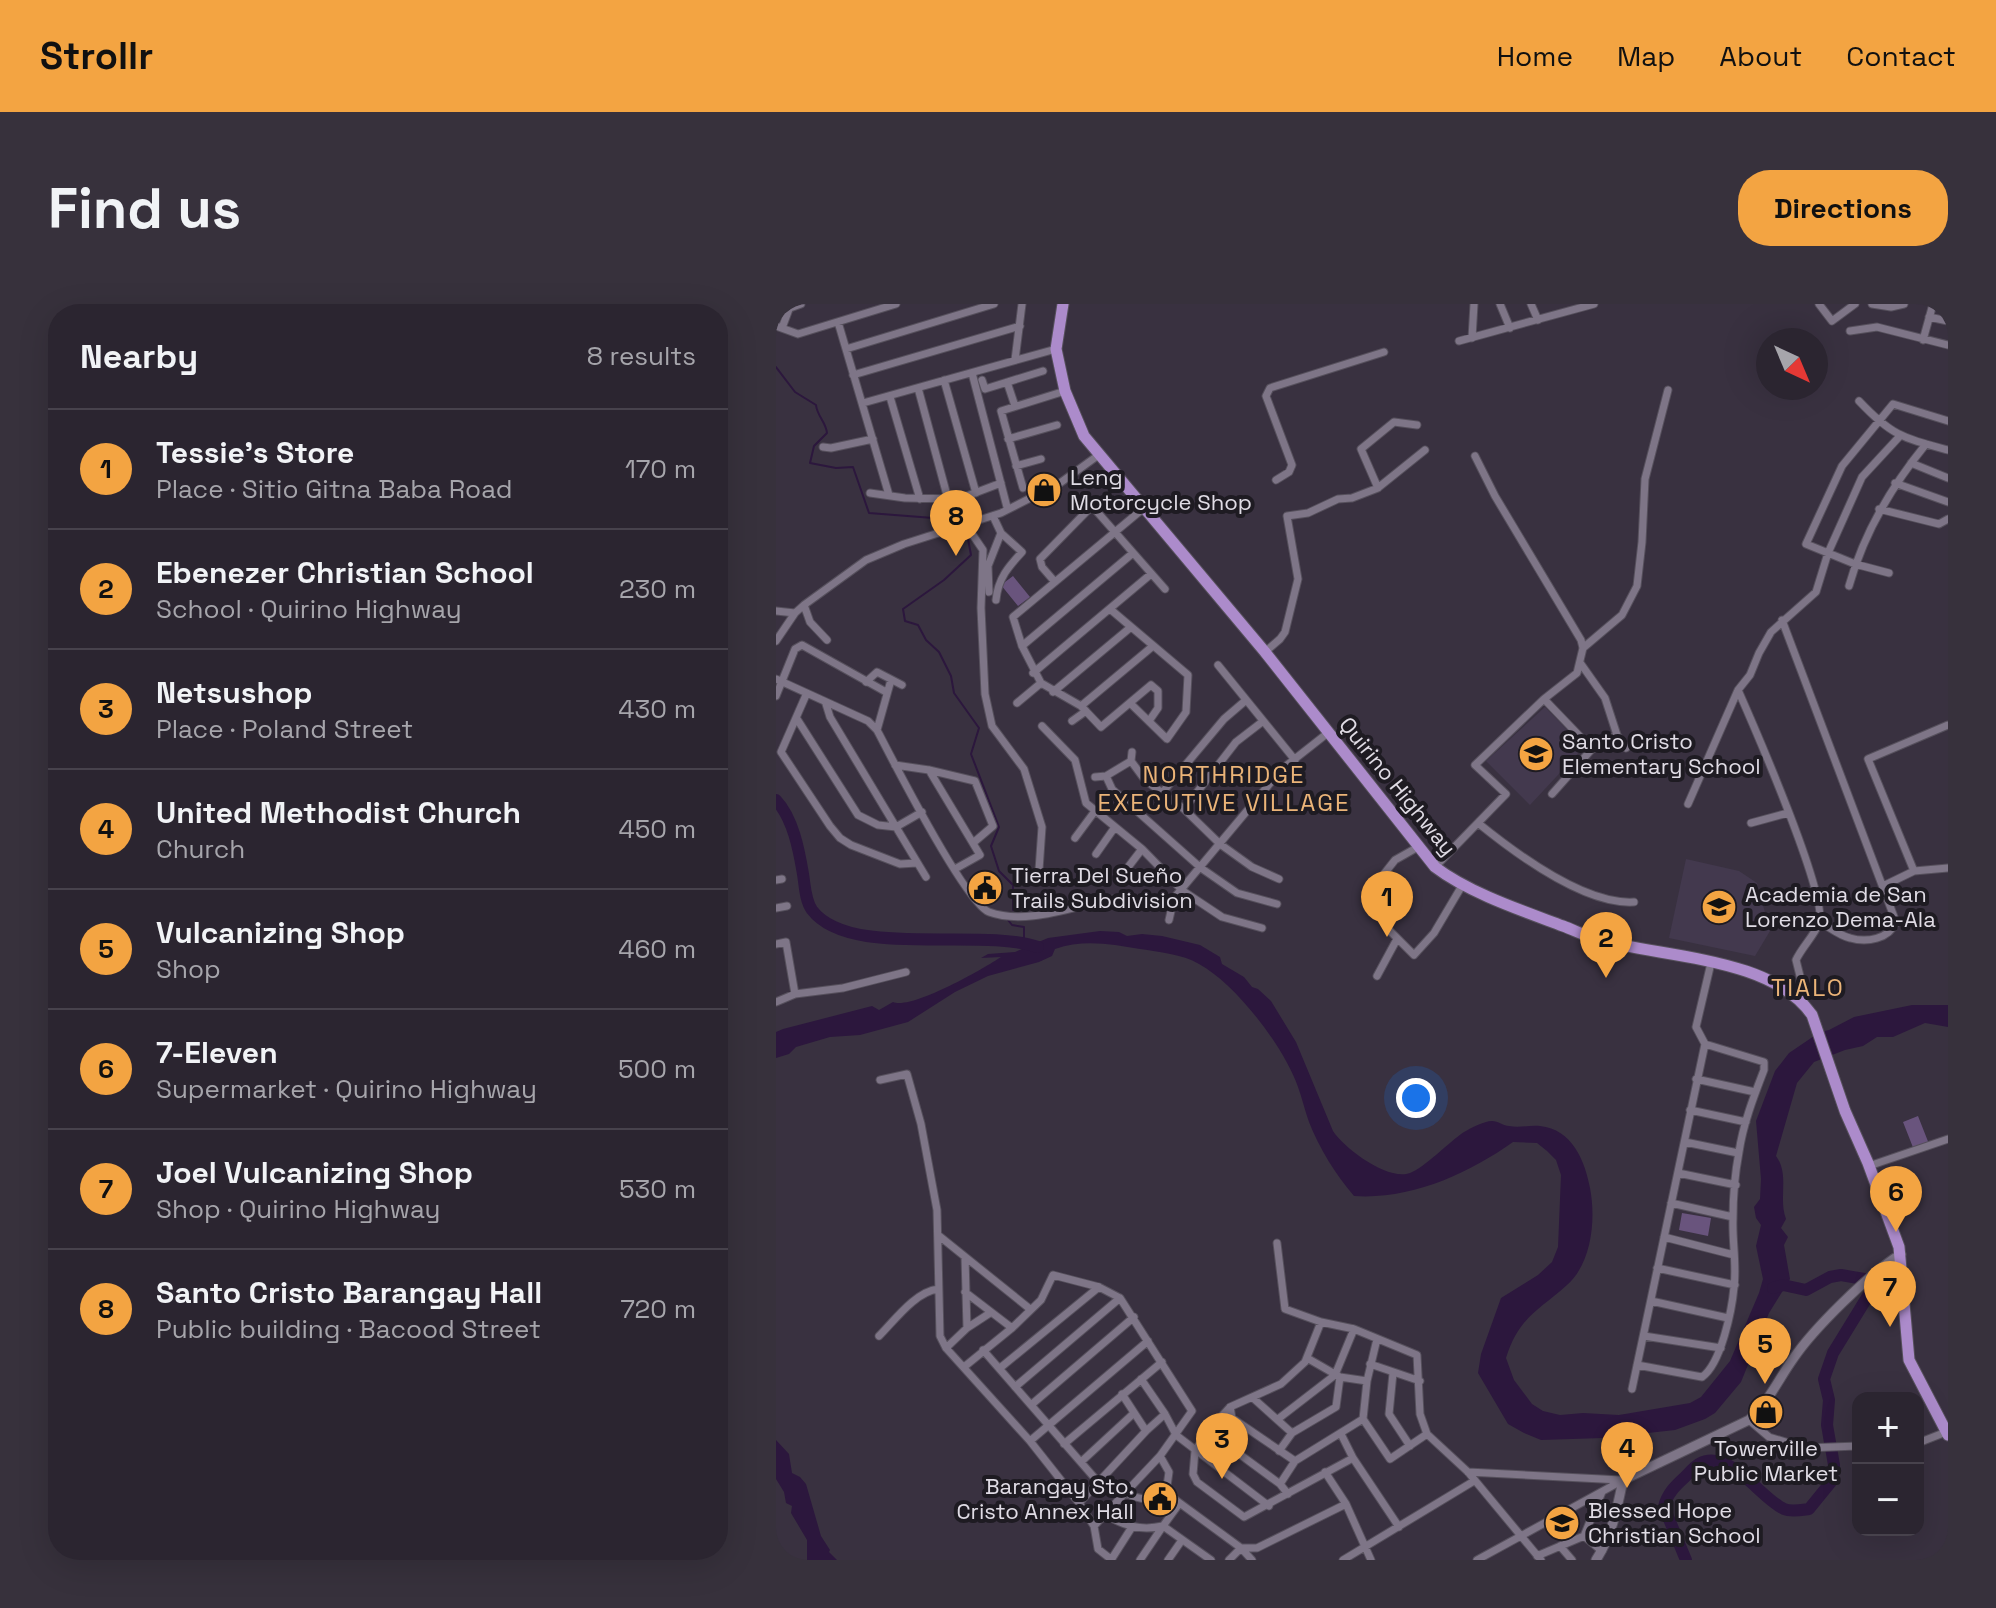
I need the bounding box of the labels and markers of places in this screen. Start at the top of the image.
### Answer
place label: Leng Motorcycle Shop [1070,463,1252,516]
shop icon: Leng Motorcycle Shop [1025,471,1063,509]
pin: 8 [930,490,982,556]
place label: Santo Cristo Elementary School [1562,727,1761,780]
school or university icon: Santo Cristo Elementary School [1517,735,1555,773]
place label: Tierra Del Sueño Trails Subdivision [1011,861,1193,914]
public building icon: Tierra Del Sueño Trails Subdivision [966,869,1004,907]
pin: 1 [1361,871,1413,937]
place label: Academia de San Lorenzo Dema-Ala [1745,880,1936,933]
school or university icon: Academia de San Lorenzo Dema-Ala [1700,888,1738,926]
pin: 2 [1580,912,1632,978]
pin: 6 [1870,1166,1922,1232]
pin: 7 [1864,1261,1916,1327]
pin: 5 [1739,1318,1791,1384]
shop icon: Towerville Public Market [1747,1393,1785,1431]
pin: 3 [1196,1413,1248,1479]
pin: 4 [1601,1422,1653,1488]
place label: Towerville Public Market [1694,1434,1838,1487]
place label: Barangay Sto. Cristo Annex Hall [956,1472,1134,1525]
public building icon: Barangay Sto. Cristo Annex Hall [1141,1480,1179,1518]
place label: Blessed Hope Christian School [1588,1496,1761,1549]
school or university icon: Blessed Hope Christian School [1543,1504,1581,1542]

